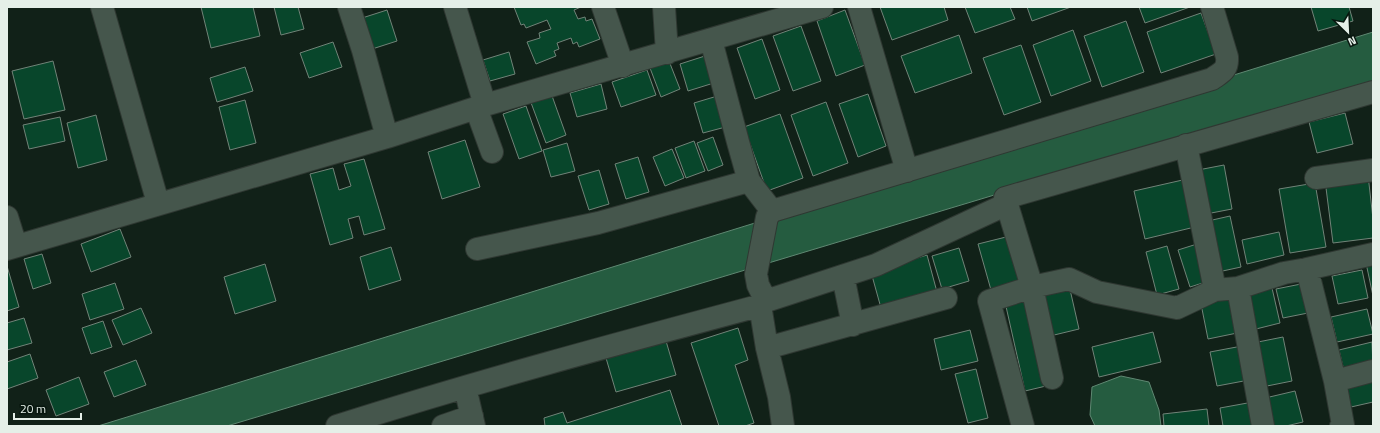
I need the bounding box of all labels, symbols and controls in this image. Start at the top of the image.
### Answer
north arrow [1328,12,1368,52]
text: N [1345,32,1359,50]
scale bar [14,395,81,421]
text: 20 m [20,399,46,418]

